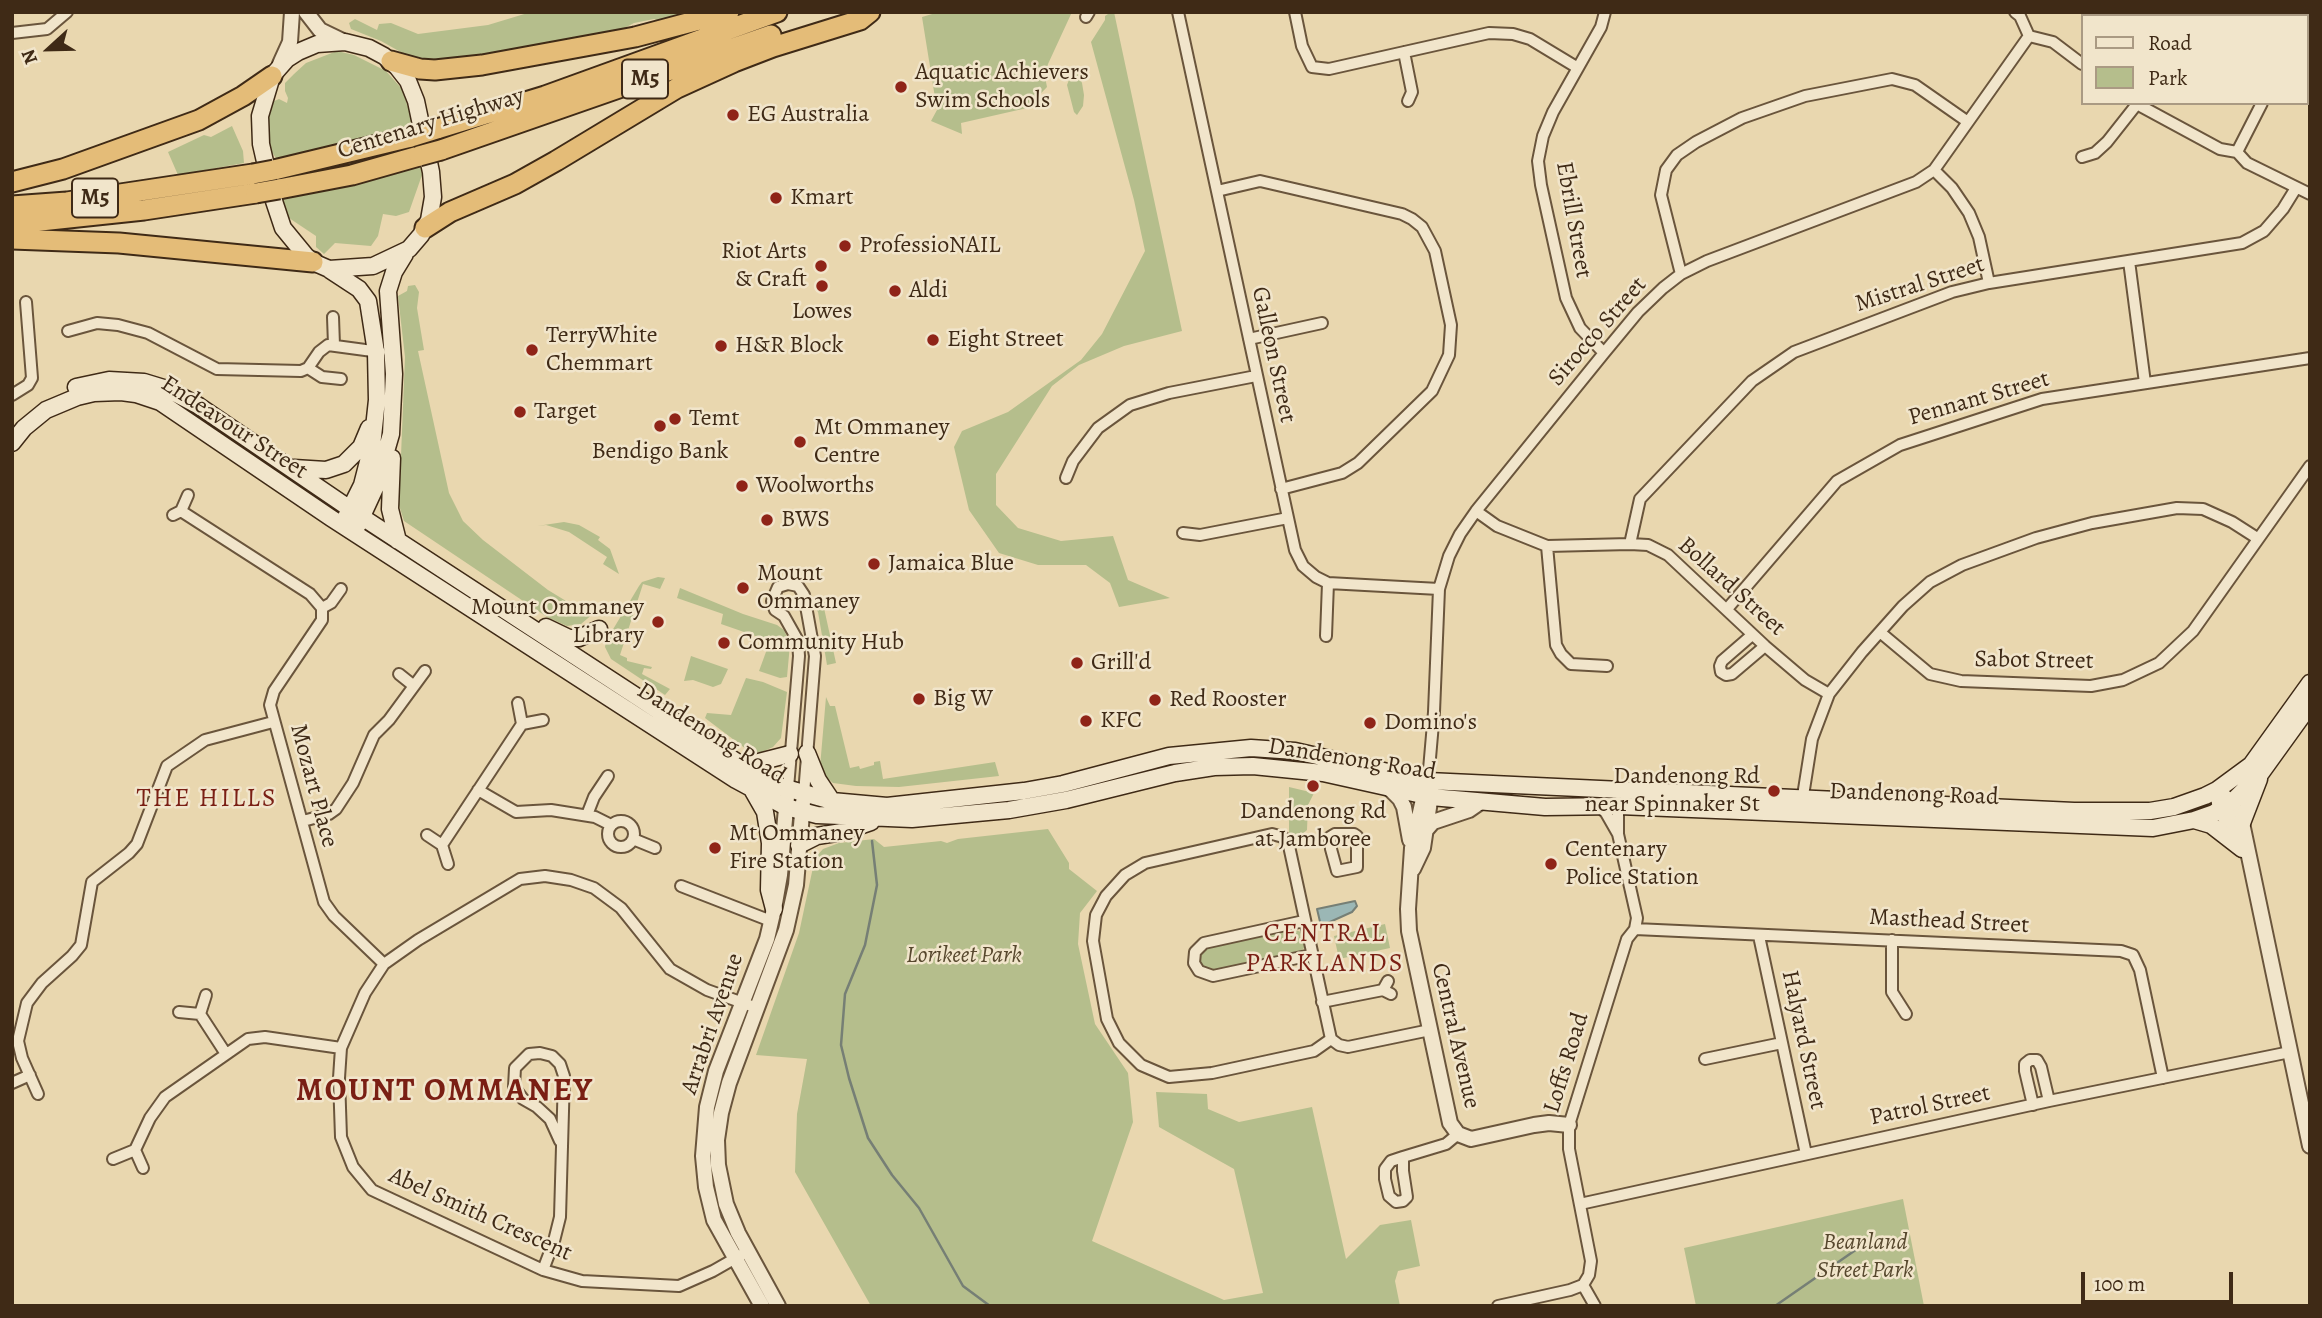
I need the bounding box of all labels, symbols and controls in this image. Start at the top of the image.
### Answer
north arrow [14,14,84,84]
legend [2080,14,2308,105]
text: Road [2148,29,2192,57]
text: N [15,46,44,68]
place label: Aquatic Achievers Swim Schools [915,59,1089,115]
road number: M5 [622,60,668,99]
text: Park [2148,64,2187,92]
marker: Aquatic Achievers Swim Schools [893,79,909,95]
street label: Centenary Highway [334,82,528,166]
place label: EG Australia [747,101,869,129]
marker: EG Australia [725,107,741,123]
street label: Ebrill Street [1549,159,1597,281]
road number: M5 [72,178,118,218]
place label: Kmart [790,184,853,212]
marker: Kmart [768,190,784,206]
place label: ProfessioNAIL [859,232,1001,260]
place label: Riot Arts & Craft [721,238,807,294]
marker: ProfessioNAIL [837,238,853,254]
street label: Mistral Street [1852,251,1988,319]
marker: Riot Arts & Craft [813,258,829,274]
street label: Sirocco Street [1543,271,1653,393]
place label: Aldi [909,277,948,305]
marker: Lowes [814,278,830,294]
marker: Aldi [887,283,903,299]
street label: Galleon Street [1245,284,1301,426]
place label: Lowes [792,298,852,326]
place label: TerryWhite Chemmart [546,322,658,378]
place label: Eight Street [947,326,1064,354]
place label: H&R Block [735,332,844,360]
marker: Eight Street [925,332,941,348]
marker: H&R Block [713,338,729,354]
marker: TerryWhite Chemmart [524,342,540,358]
street label: Pennant Street [1905,365,2053,433]
street label: Endeavour Street [155,370,313,486]
place label: Target [534,398,597,426]
marker: Target [512,404,528,420]
place label: Temt [689,405,739,433]
marker: Temt [667,411,683,427]
place label: Mt Ommaney Centre [814,414,949,470]
marker: Bendigo Bank [652,418,668,434]
marker: Mt Ommaney Centre [792,434,808,450]
place label: Bendigo Bank [592,438,728,466]
place label: Woolworths [756,472,874,500]
marker: Woolworths [734,478,750,494]
place label: BWS [781,506,830,534]
marker: BWS [759,512,775,528]
street label: Bollard Street [1671,531,1791,643]
place label: Jamaica Blue [888,550,1014,578]
marker: Jamaica Blue [866,556,882,572]
place label: Mount Ommaney [757,560,859,616]
marker: Mount Ommaney [735,580,751,596]
place label: Mount Ommaney Library [471,594,644,650]
marker: Mount Ommaney Library [650,614,666,630]
place label: Community Hub [738,629,904,657]
marker: Community Hub [716,635,732,651]
street label: Sabot Street [1974,646,2094,676]
place label: Grill'd [1091,649,1151,677]
marker: Grill'd [1069,655,1085,671]
street label: Dandenong Road [631,677,791,791]
place label: Big W [933,685,993,713]
place label: Red Rooster [1169,686,1287,714]
marker: Big W [911,691,927,707]
marker: Red Rooster [1147,692,1163,708]
place label: KFC [1100,707,1142,735]
place label: Domino's [1384,709,1477,737]
marker: KFC [1078,713,1094,729]
marker: Domino's [1362,715,1378,731]
street label: Mozart Place [283,721,343,851]
street label: Dandenong Road [1266,732,1438,788]
place label: Dandenong Rd near Spinnaker St [1585,763,1760,819]
marker: Dandenong Rd at Jamboree [1305,778,1321,794]
street label: Dandenong Road [1829,778,1999,812]
marker: Dandenong Rd near Spinnaker St [1766,783,1782,799]
district label: THE HILLS [138,784,276,816]
place label: Dandenong Rd at Jamboree [1240,798,1386,854]
place label: Mt Ommaney Fire Station [729,820,864,876]
place label: Centenary Police Station [1565,836,1699,892]
marker: Mt Ommaney Fire Station [707,840,723,856]
marker: Centenary Police Station [1543,856,1559,872]
street label: Masthead Street [1868,903,2030,941]
district label: CENTRAL PARKLANDS [1247,919,1403,981]
park label: Lorikeet Park [906,942,1022,970]
street label: Arrabri Avenue [675,950,751,1098]
street label: Central Avenue [1424,960,1486,1112]
street label: Halyard Street [1774,968,1832,1112]
street label: Loffs Road [1538,1009,1596,1117]
district label: MOUNT OMMANEY [298,1073,592,1111]
street label: Patrol Street [1867,1079,1993,1133]
street label: Abel Smith Crescent [384,1162,576,1268]
park label: Beanland Street Park [1817,1229,1913,1285]
scale bar [2084,1258,2236,1302]
text: 100 m [2094,1270,2145,1298]

